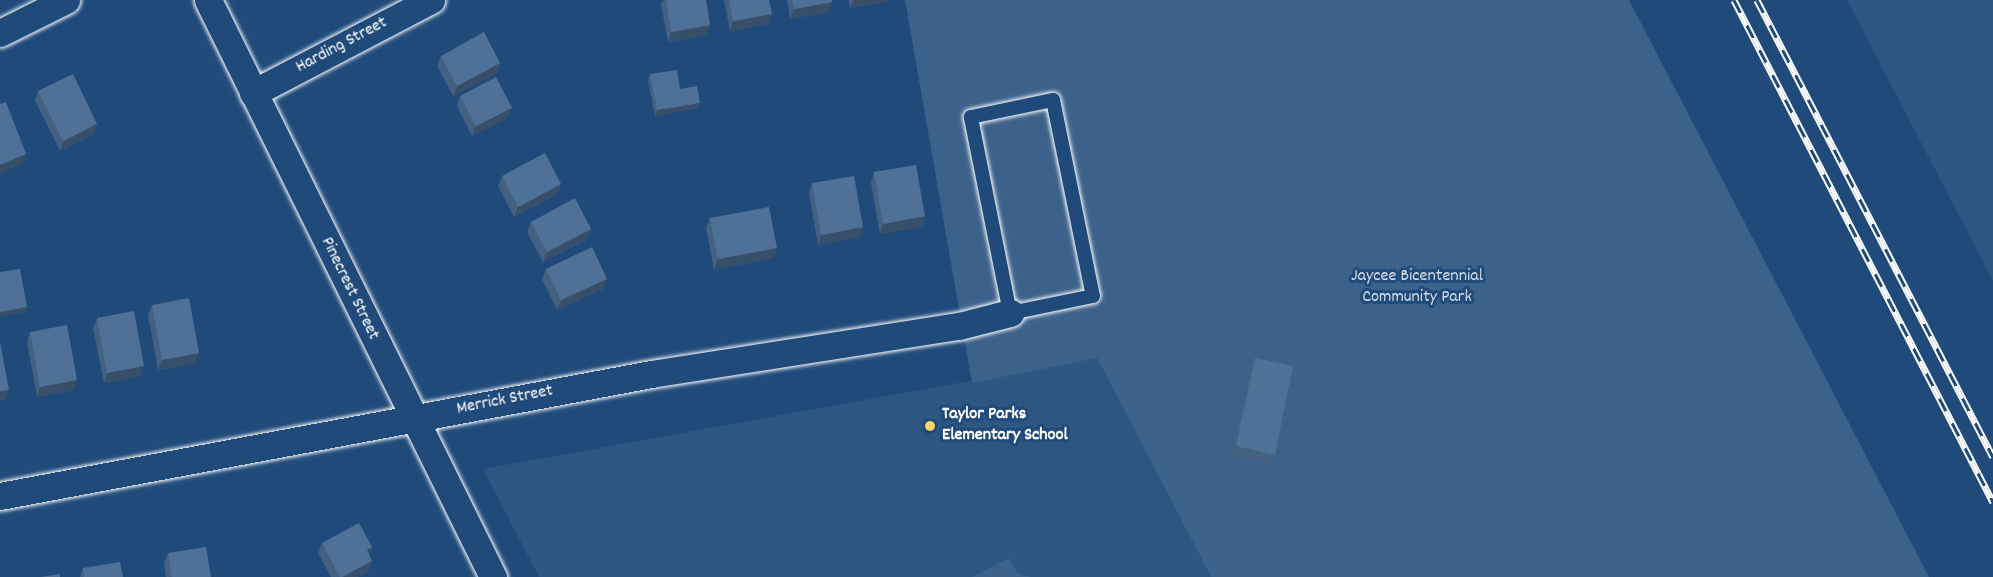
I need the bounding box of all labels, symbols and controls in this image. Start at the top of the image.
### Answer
street label: Harding Street [293,13,391,79]
street label: Pinecrest Street [315,234,383,344]
park label: Jaycee Bicentennial Community Park [1351,267,1483,310]
street label: Merrick Street [455,381,555,421]
place label: Taylor Parks Elementary School [942,405,1068,448]
marker: Taylor Parks Elementary School [923,419,937,433]

